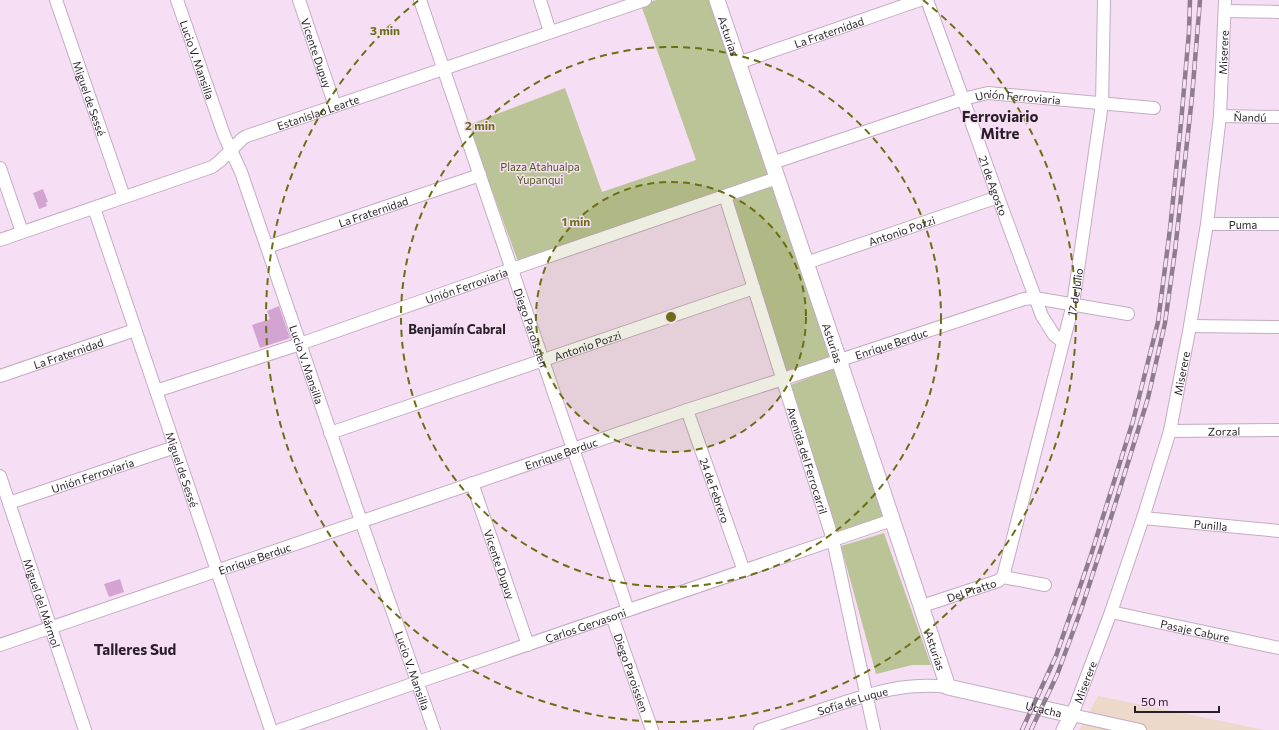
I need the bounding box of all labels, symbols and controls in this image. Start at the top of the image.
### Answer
street label: Asturias [716,14,742,58]
street label: La Fraternidad [792,14,865,50]
street label: Vicente Dupuy [299,16,335,90]
street label: Lucio V. Mansilla [178,18,217,101]
text: 3 min [370,23,400,37]
street label: Miserere [1215,30,1230,75]
street label: Miguel de Sessé [71,59,109,138]
street label: Unión Ferroviaria [974,86,1061,106]
street label: Estanislao Learte [275,92,361,132]
district label: Ferroviario Mitre [962,107,1038,142]
street label: Ñandú [1233,110,1267,123]
text: 2 min [465,118,495,132]
street label: 21 de Agosto [977,154,1011,218]
park label: Plaza Atahualpa Yupanqui [500,160,580,186]
street label: La Fraternidad [337,193,410,229]
street label: Antonio Pozzi [866,213,937,248]
text: 1 min [562,214,590,228]
street label: Puma [1229,218,1257,231]
street label: Unión Ferroviaria [424,265,509,306]
street label: 17 de Julio [1064,267,1085,317]
street label: Diego Paroissien [512,286,551,369]
centre of rings [664,310,678,324]
district label: Benjamín Cabral [408,321,506,337]
street label: Asturias [820,321,846,364]
street label: Lucio V. Mansilla [288,323,327,406]
street label: Enrique Berduc [853,325,929,361]
street label: Antonio Pozzi [552,327,623,362]
street label: La Fraternidad [32,335,105,371]
street label: Miserere [1170,350,1192,396]
street label: Avenida del Ferrocarril [785,405,831,515]
street label: Zorzal [1208,424,1240,437]
street label: Miguel de Sessé [164,430,201,509]
street label: Enrique Berduc [523,435,599,471]
street label: Unión Ferroviaria [49,455,135,495]
street label: 24 de Febrero [698,456,733,525]
street label: Punilla [1193,516,1228,533]
street label: Vicente Dupuy [482,528,518,601]
street label: Enrique Berduc [217,540,292,576]
street label: Miguel del Mármol [22,557,63,649]
street label: Del Pratto [945,575,998,604]
street label: Carlos Gervasoni [543,605,628,645]
street label: Pasaje Cabure [1159,616,1231,644]
street label: Lucio V. Mansilla [393,629,433,712]
street label: Asturias [923,629,948,672]
street label: Diego Paroissien [612,632,652,714]
district label: Talleres Sud [94,640,176,658]
street label: Miserere [1071,659,1099,705]
street label: Sofía de Luque [815,684,889,717]
scale bar [1135,688,1219,714]
text: 50 m [1141,694,1169,708]
street label: Ucacha [1024,698,1063,719]

